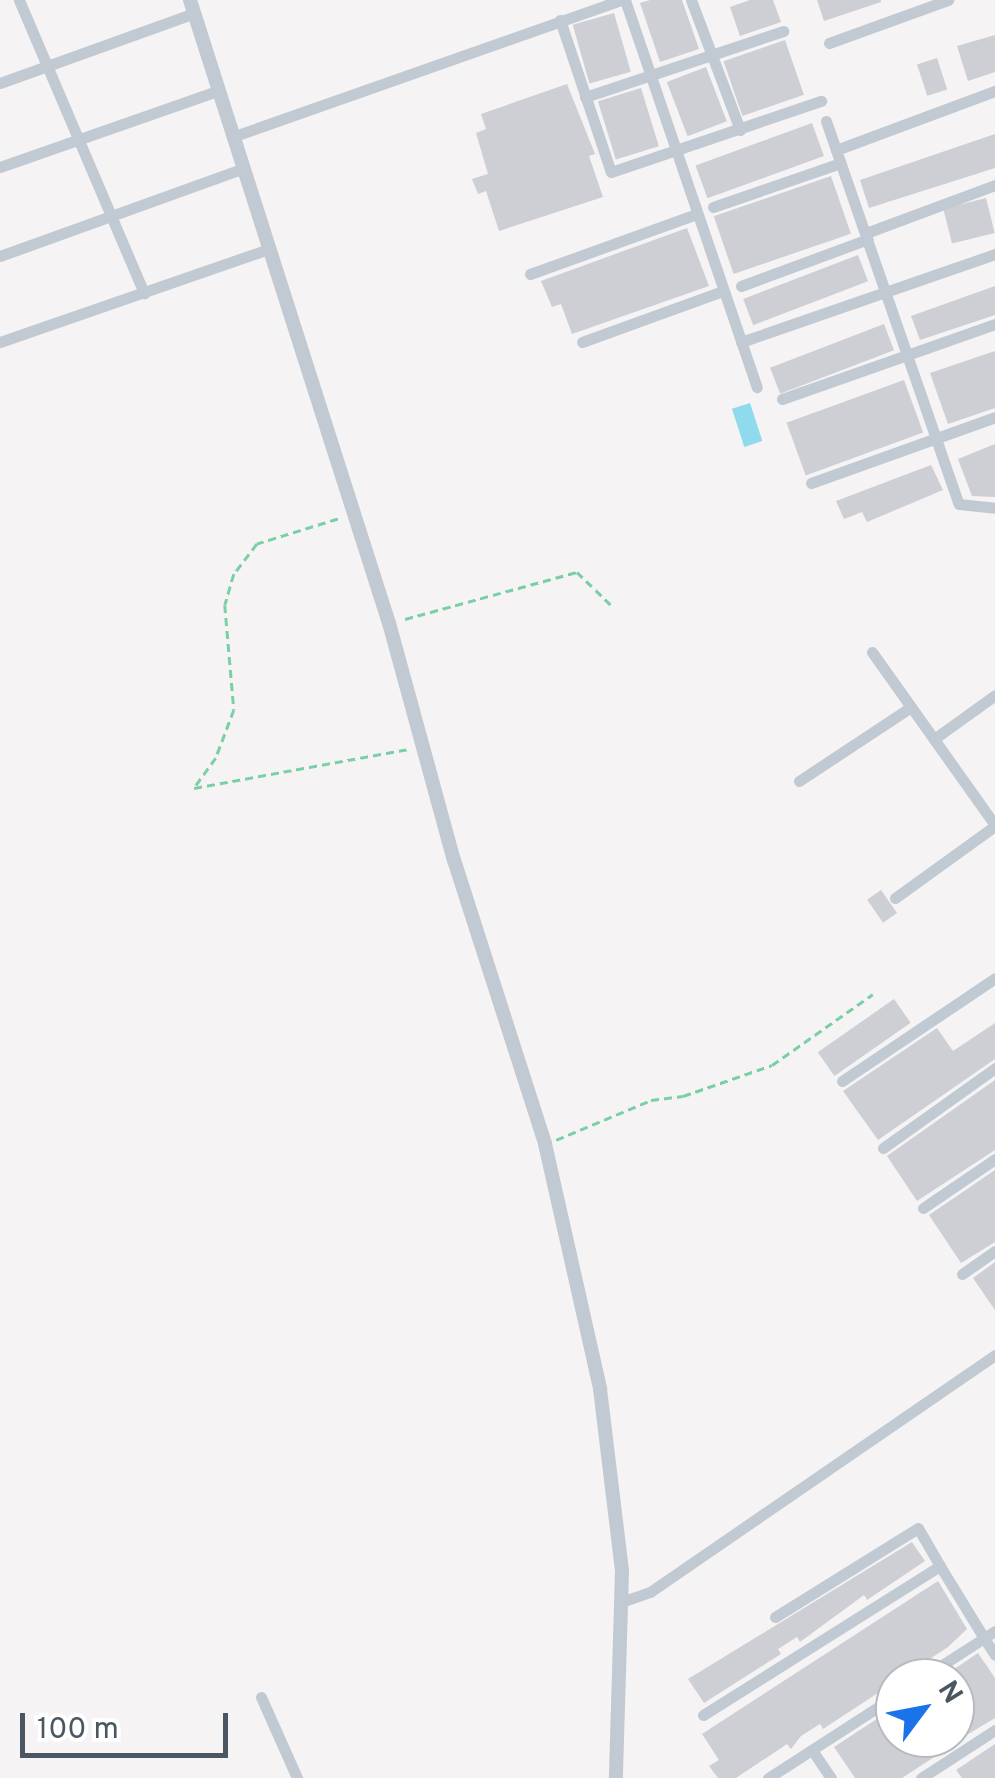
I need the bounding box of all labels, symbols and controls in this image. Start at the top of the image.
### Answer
north arrow [875,1658,975,1758]
text: N [928,1675,969,1711]
scale bar [25,1693,232,1755]
text: 100 m [37,1712,119,1749]

